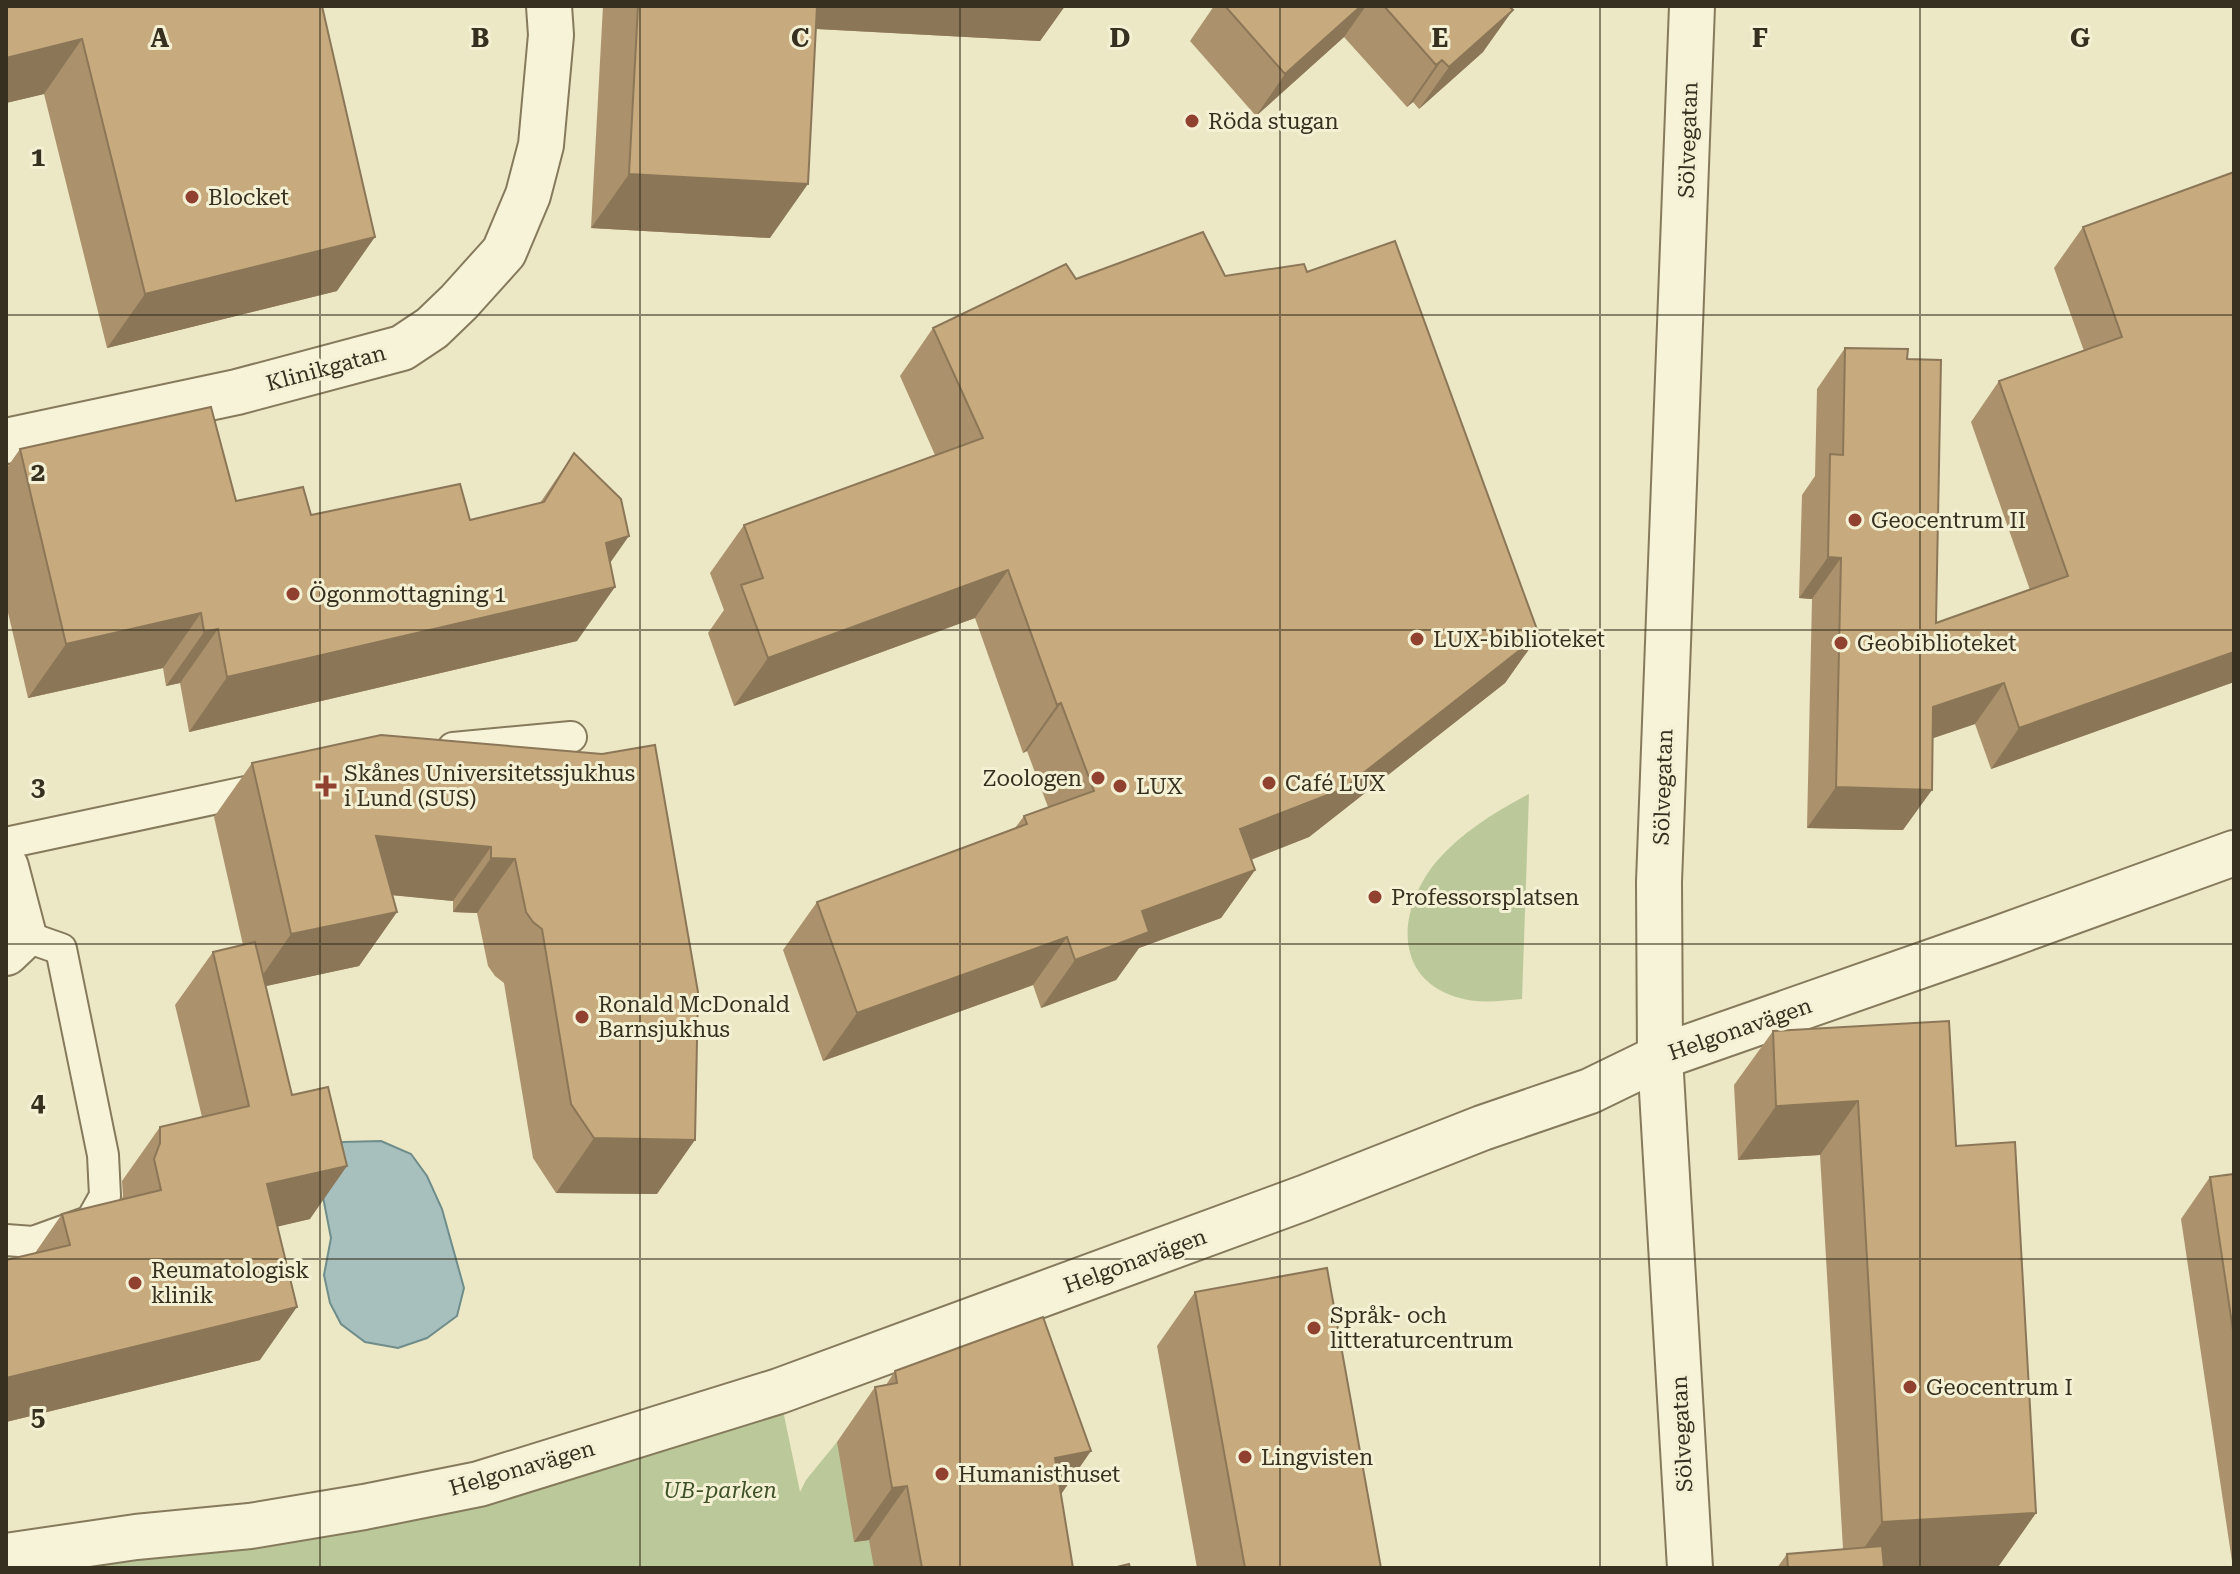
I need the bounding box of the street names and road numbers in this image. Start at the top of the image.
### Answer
street label: Sölvegatan [1673,81,1703,199]
street label: Klinikgatan [263,340,389,396]
street label: Sölvegatan [1648,728,1678,846]
street label: Helgonavägen [1665,993,1815,1065]
street label: Helgonavägen [1060,1224,1210,1298]
street label: Sölvegatan [1666,1375,1698,1493]
street label: Helgonavägen [446,1435,598,1501]

